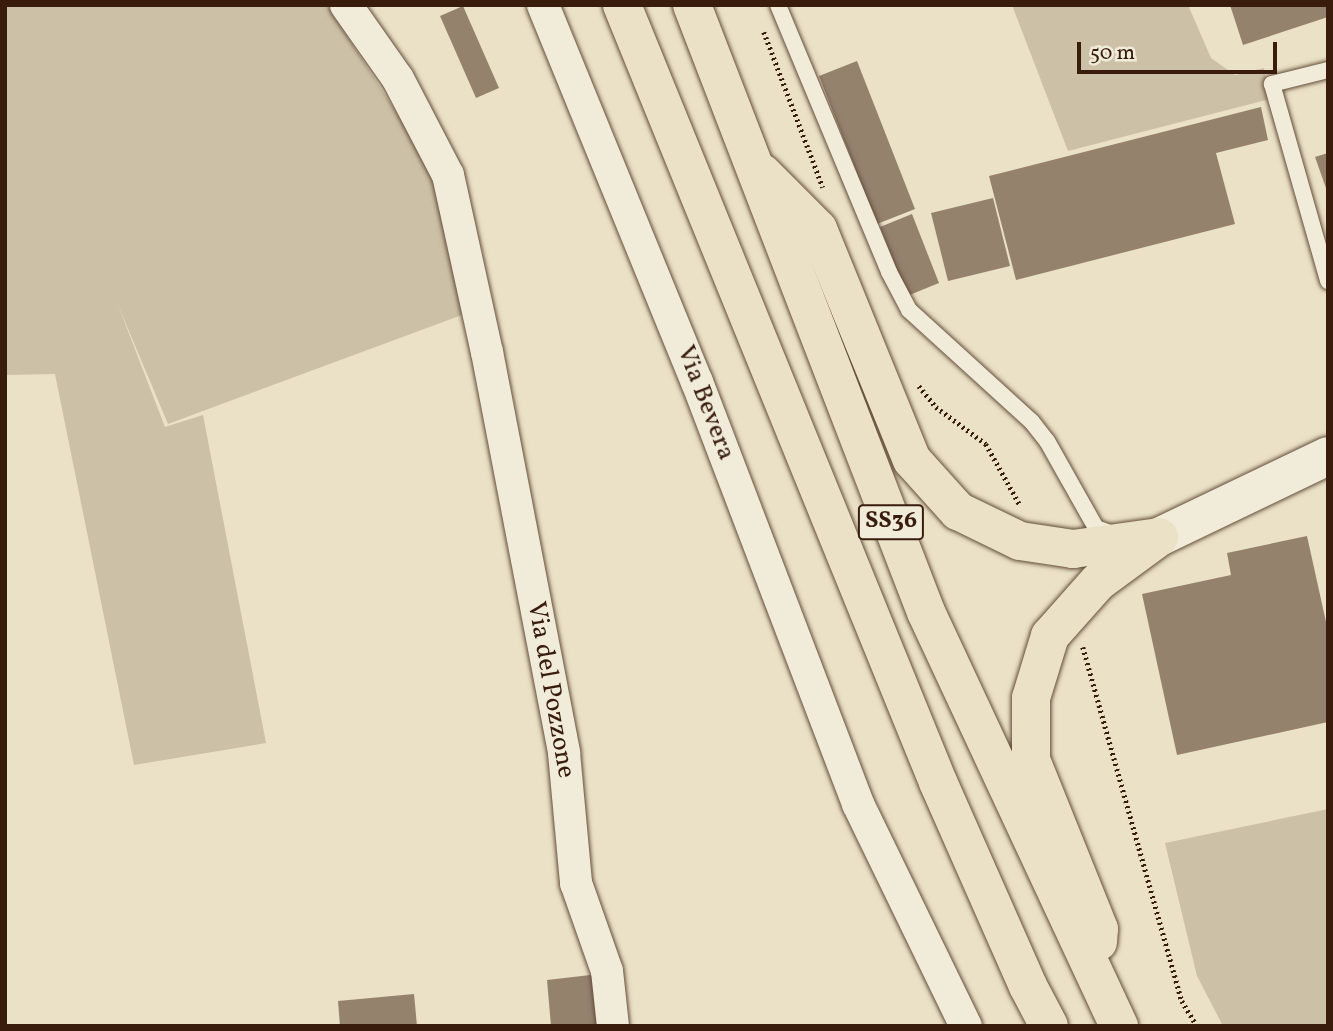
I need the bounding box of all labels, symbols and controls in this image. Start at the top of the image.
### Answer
scale bar [1081,28,1280,72]
text: 50 m [1090,39,1135,68]
street label: Via Bevera [669,341,741,465]
road number: SS36 [858,502,924,542]
street label: Via del Pozzone [519,599,581,781]

